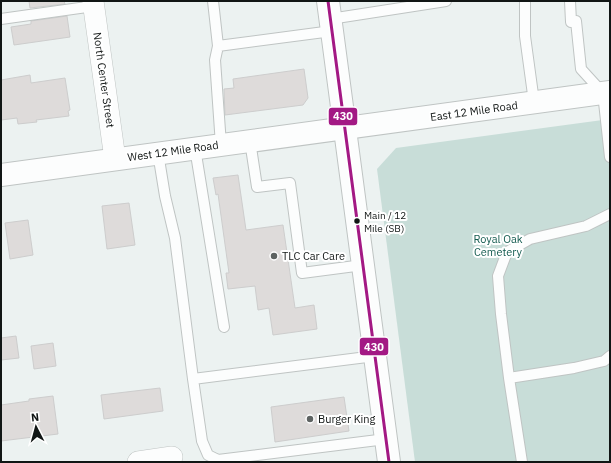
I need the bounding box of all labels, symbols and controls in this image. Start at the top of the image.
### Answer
street label: North Center Street [90,31,118,129]
street label: East 12 Mile Road [429,98,519,124]
line badge: 430 [328,107,358,126]
text: 430 [333,109,353,123]
street label: West 12 Mile Road [127,138,219,164]
place label: Main / 12 Mile (SB) [364,209,406,235]
marker: Main / 12 Mile (SB) [352,216,362,226]
park label: Royal Oak Cemetery [473,232,523,259]
place label: TLC Car Care [282,249,345,263]
marker: TLC Car Care [269,251,279,261]
line badge: 430 [359,337,389,356]
text: 430 [364,340,384,354]
north arrow [16,407,56,447]
text: N [30,410,40,424]
place label: Burger King [318,412,376,426]
marker: Burger King [305,414,315,424]

